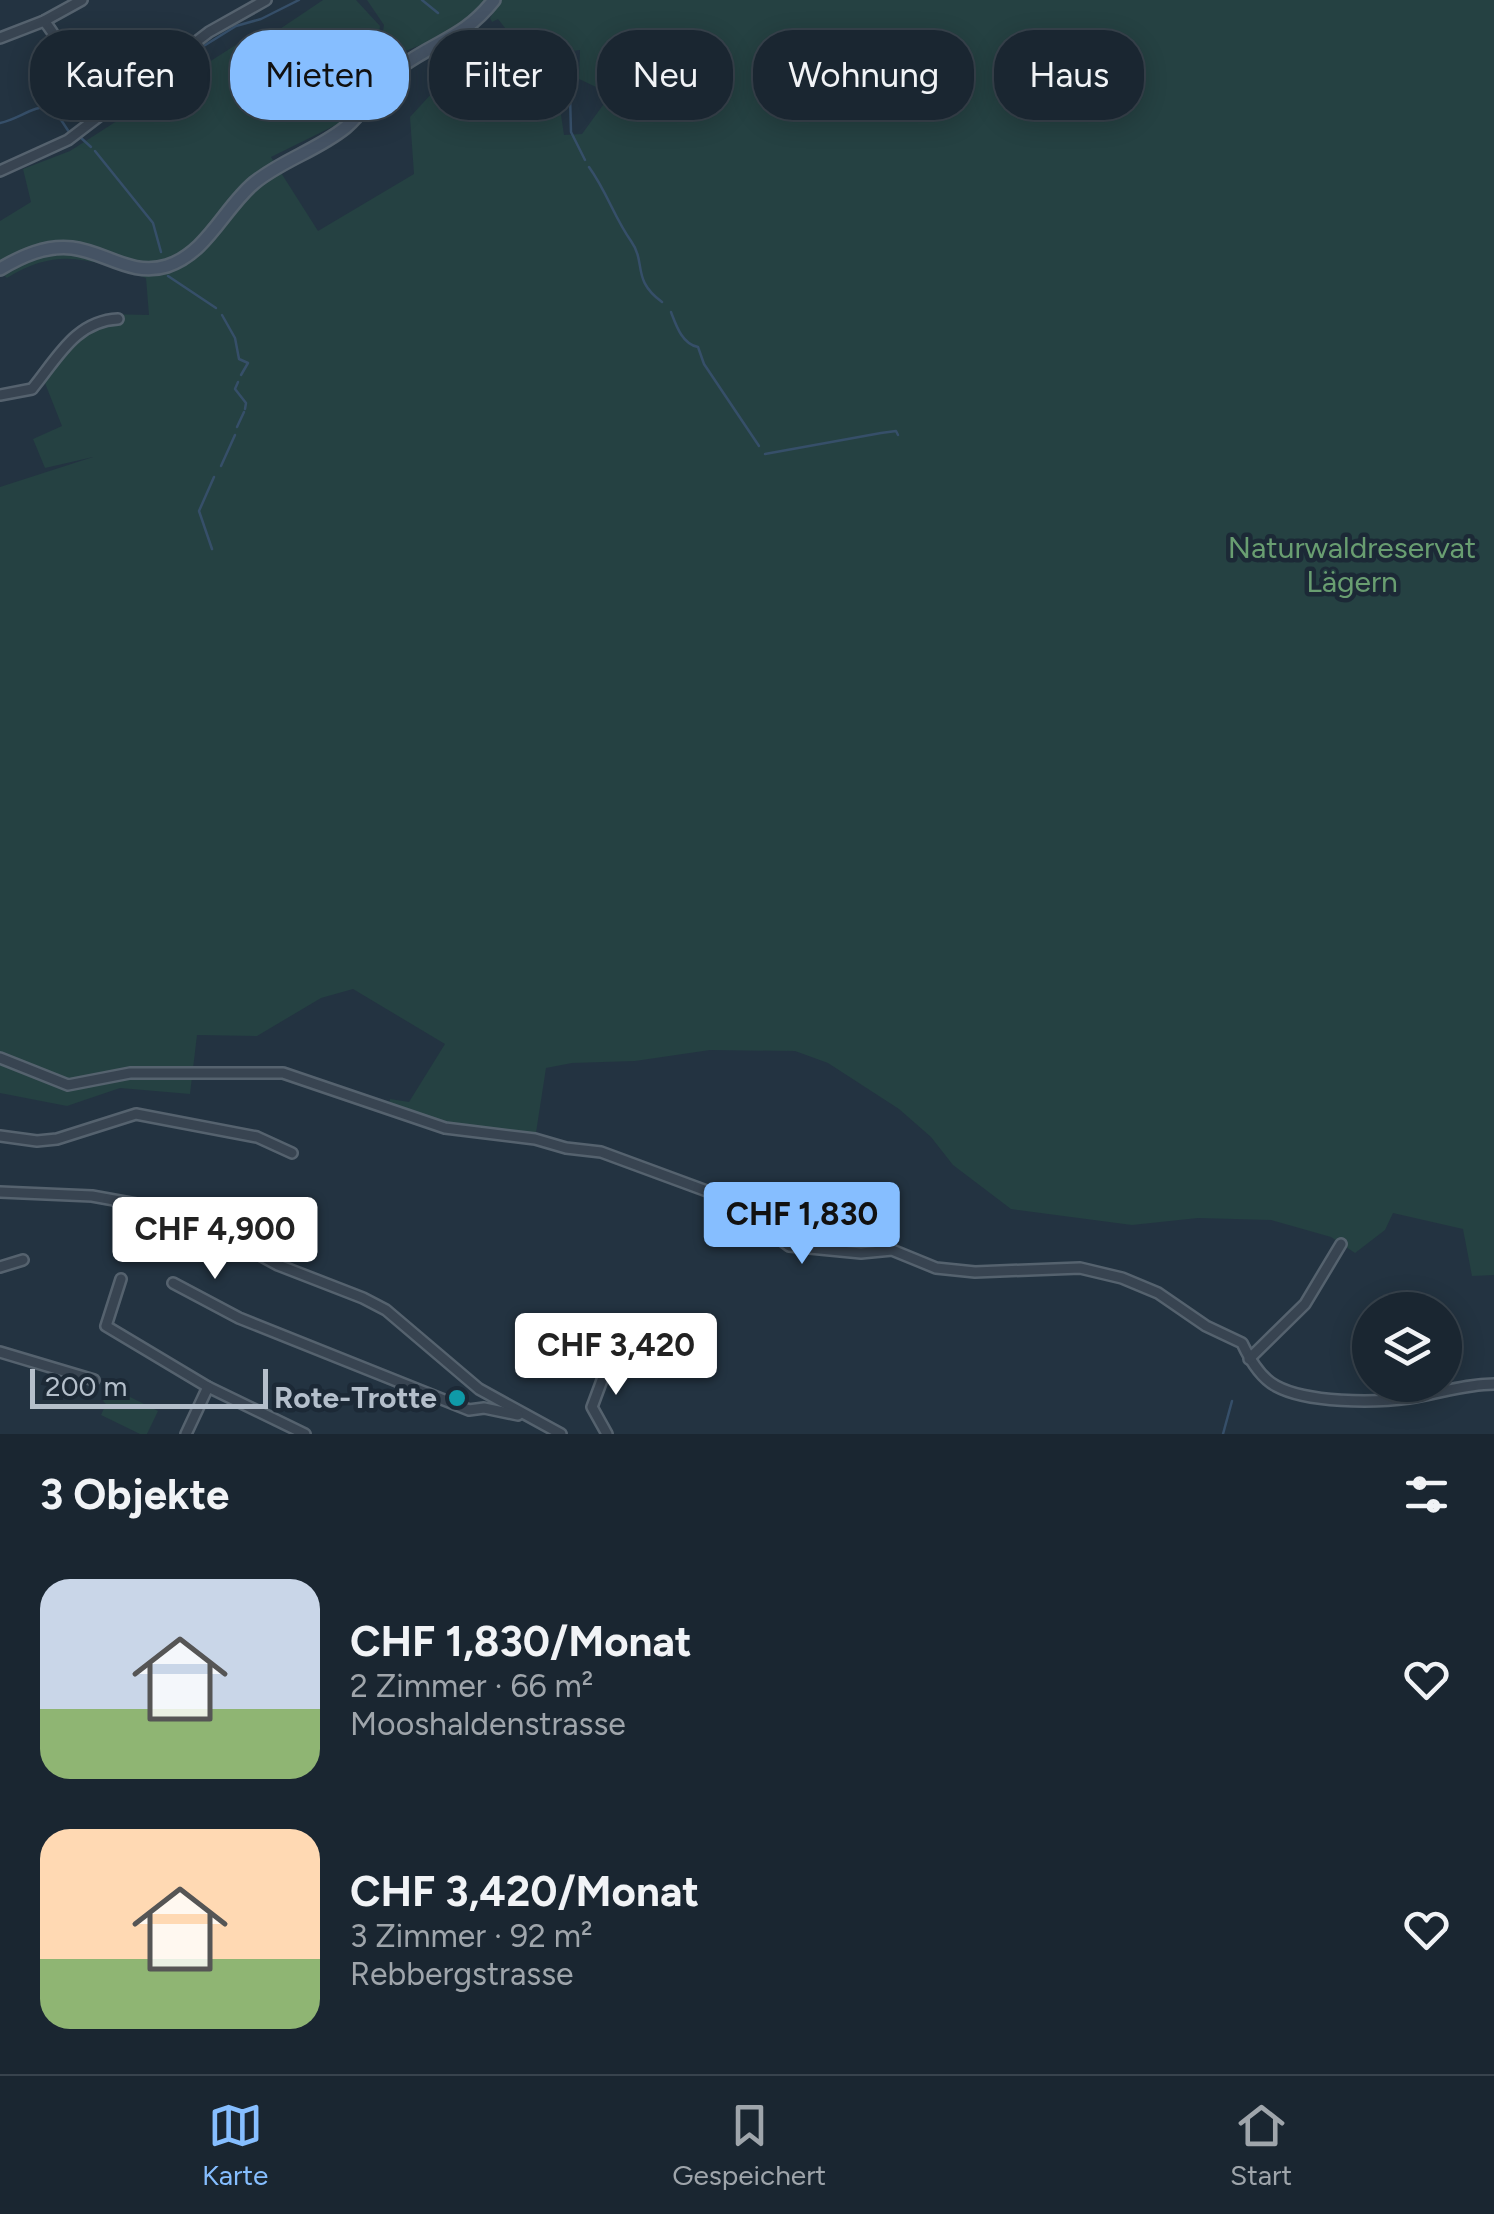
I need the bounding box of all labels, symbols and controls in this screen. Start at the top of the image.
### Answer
chip: Kaufen [30,30,210,120]
chip: Mieten [230,30,409,120]
chip: Filter [429,30,577,120]
chip: Neu [597,30,733,120]
chip: Wohnung [753,30,974,120]
chip: Haus [994,30,1144,120]
park label: Naturwaldreservat Lägern [1228,529,1476,600]
pin: CHF 1,830 [688,1182,916,1267]
text: CHF 1,830 [726,1195,878,1233]
pin: CHF 4,900 [101,1197,329,1282]
text: CHF 4,900 [134,1210,296,1248]
map controls [1352,1292,1462,1402]
button: layers [1352,1292,1462,1402]
pin: CHF 3,420 [502,1313,730,1398]
text: CHF 3,420 [537,1326,695,1364]
scale bar [30,1364,268,1408]
text: 200 m [45,1369,127,1403]
place label: Rote-Trotte [274,1379,437,1416]
marker: Rote-Trotte [446,1387,468,1409]
icon: filters [1399,1467,1454,1522]
text: 3 Objekte [40,1469,229,1520]
text: CHF 1,830/Monat [350,1616,692,1667]
icon: home [120,1619,240,1739]
icon: heart [1399,1652,1454,1707]
text: 2 Zimmer · 66 m² [350,1667,593,1705]
text: Mooshaldenstrasse [350,1705,626,1743]
text: CHF 3,420/Monat [350,1866,699,1917]
icon: home [120,1869,240,1989]
icon: heart [1399,1902,1454,1957]
text: 3 Zimmer · 92 m² [350,1917,593,1955]
text: Rebbergstrasse [350,1955,574,1993]
tab: Karte [202,2098,268,2192]
tab: Gespeichert [672,2098,826,2192]
tab: Start [1230,2098,1292,2192]

